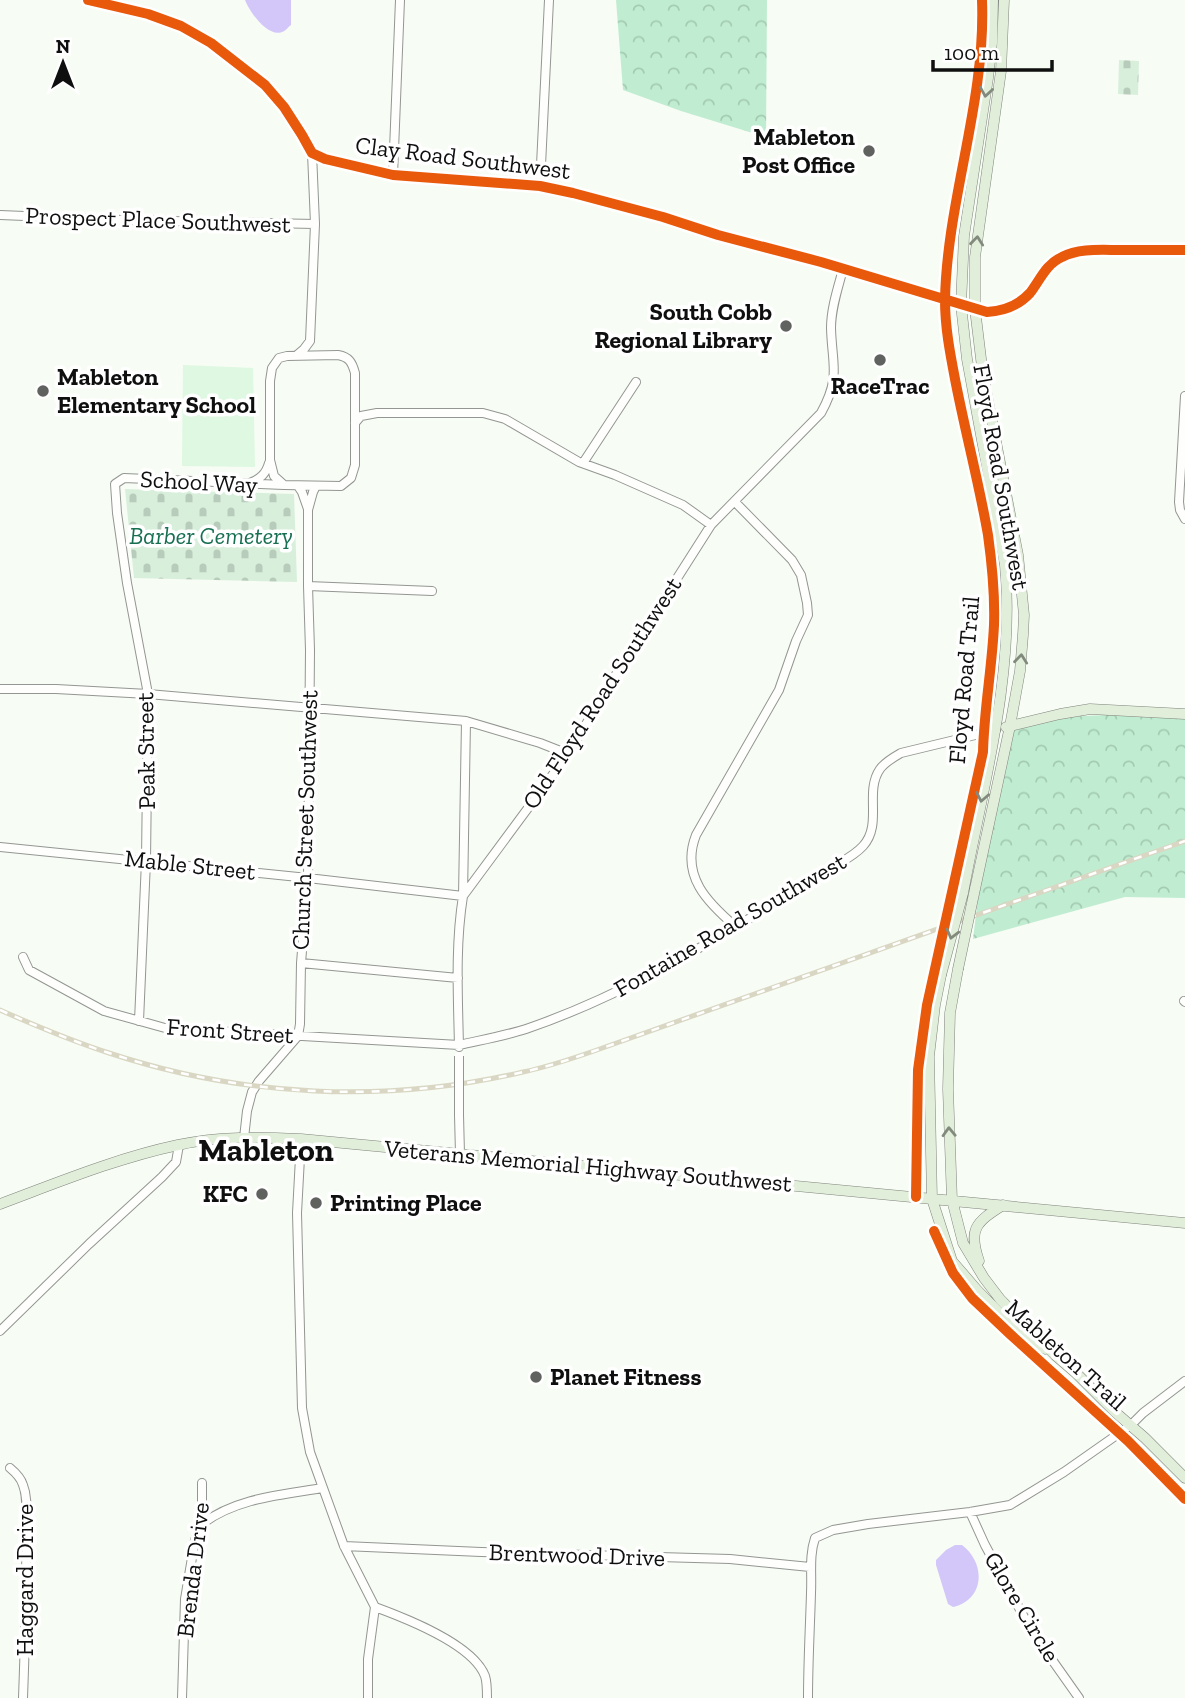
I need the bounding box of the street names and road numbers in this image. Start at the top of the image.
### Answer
street label: Clay Road Southwest [354,130,572,185]
street label: Prospect Place Southwest [25,200,291,239]
street label: Floyd Road Southwest [967,362,1036,592]
street label: School Way [139,464,259,499]
street label: Old Floyd Road Southwest [516,571,688,814]
street label: Floyd Road Trail [942,595,985,765]
street label: Church Street Southwest [285,689,324,951]
street label: Peak Street [130,692,161,810]
street label: Mable Street [123,843,257,886]
street label: Fontaine Road Southwest [609,846,851,1003]
street label: Front Street [166,1012,295,1049]
street label: Veterans Memorial Highway Southwest [382,1133,793,1198]
street label: Mableton Trail [1000,1293,1133,1416]
street label: Brenda Drive [170,1501,215,1639]
street label: Haggard Drive [10,1504,39,1656]
street label: Brentwood Drive [488,1537,666,1572]
street label: Glore Circle [978,1546,1067,1667]

